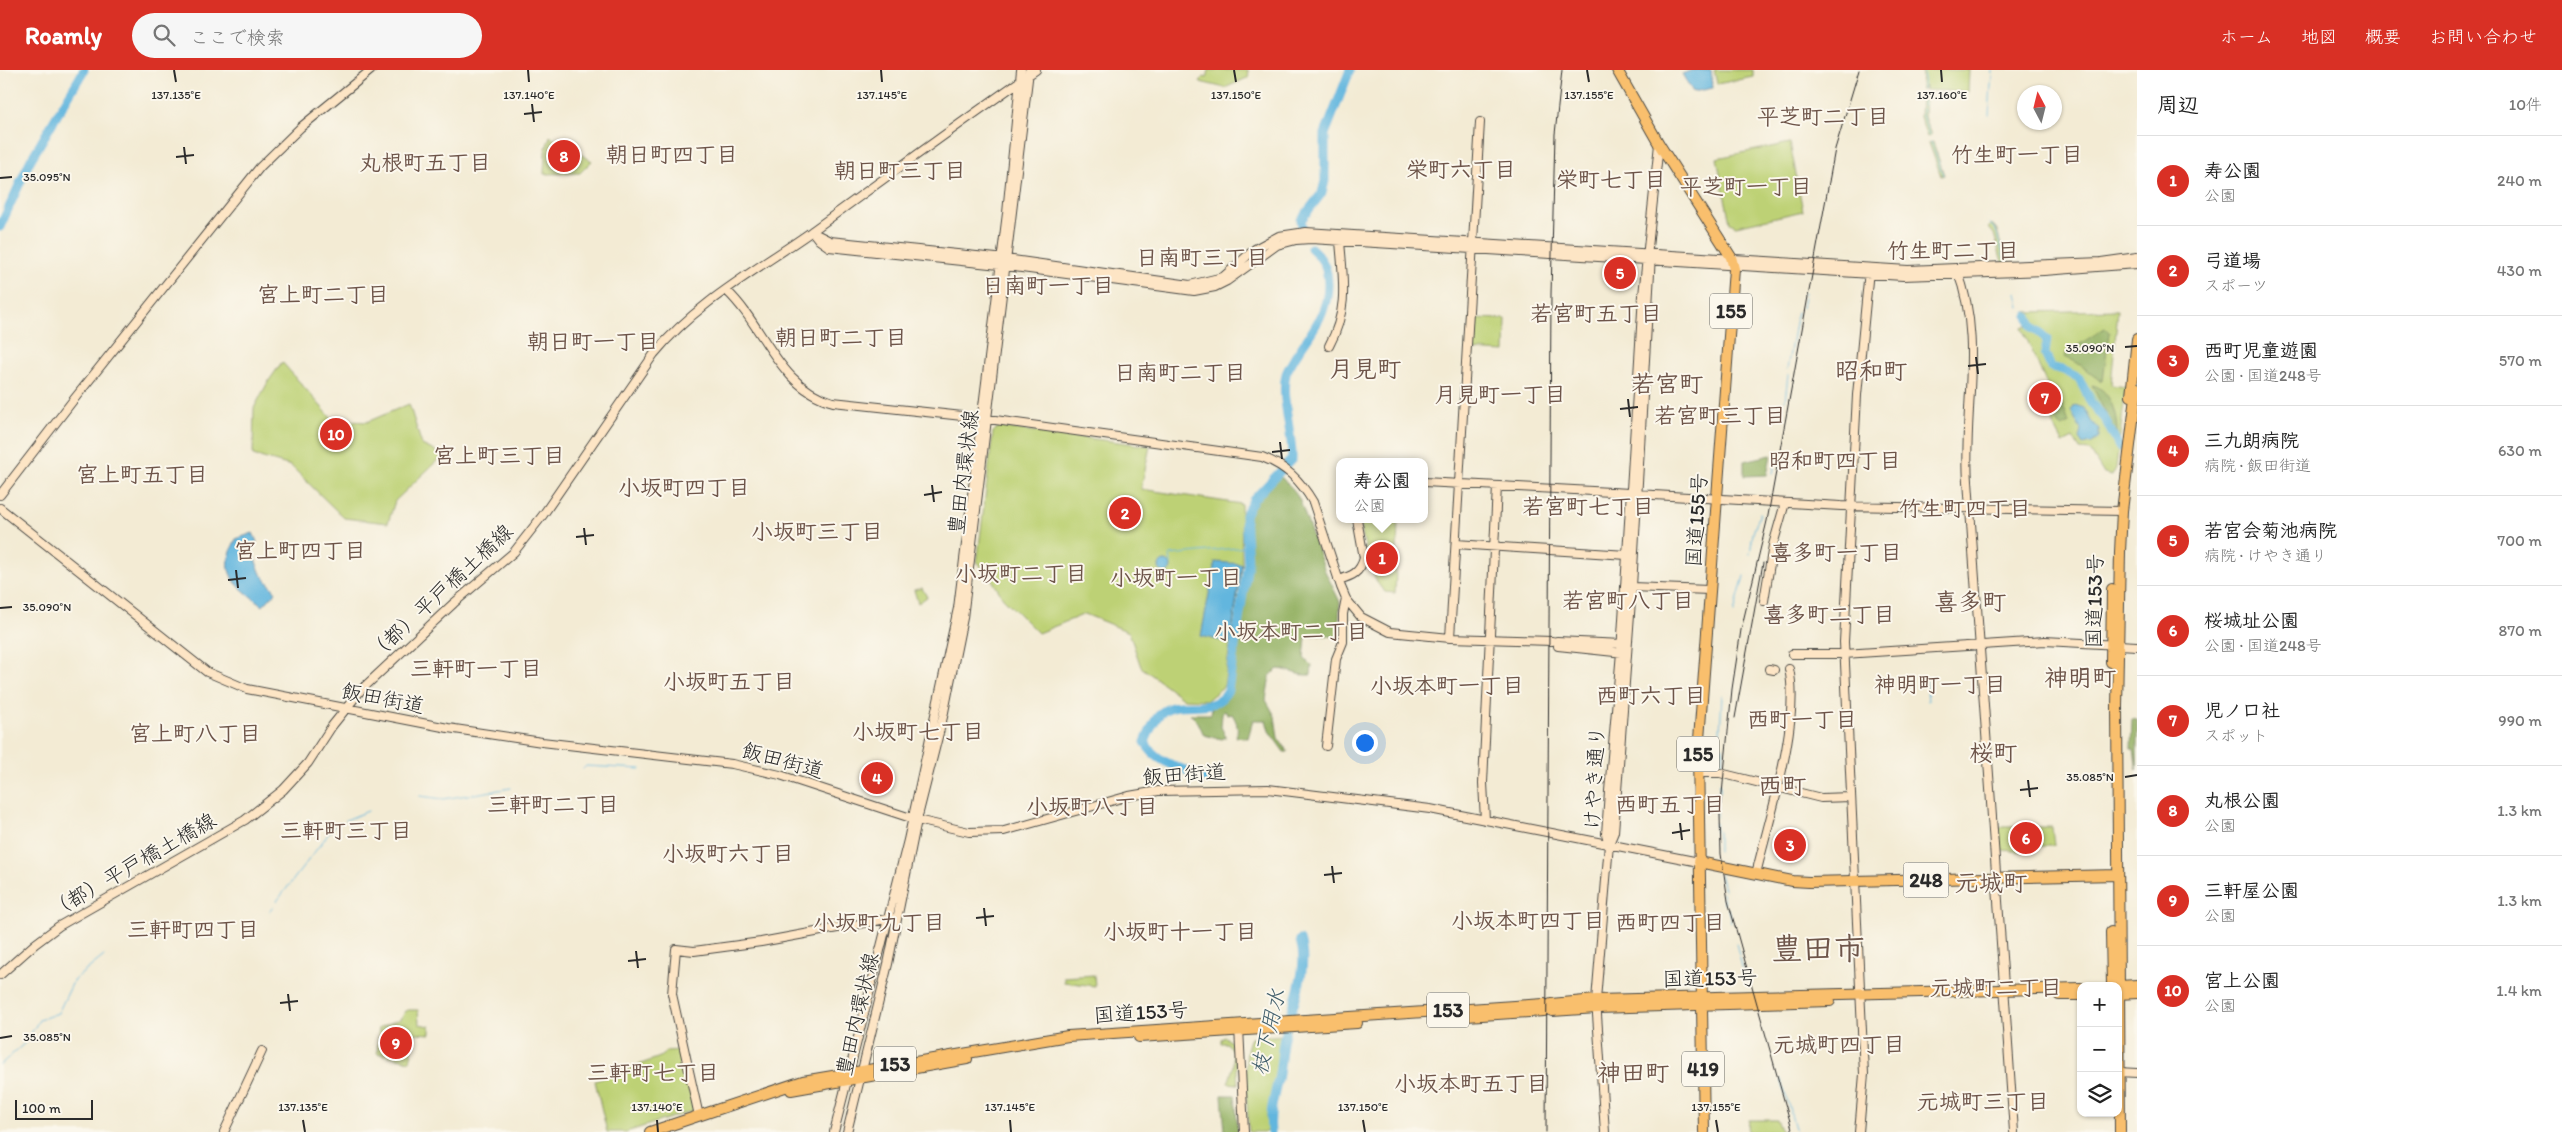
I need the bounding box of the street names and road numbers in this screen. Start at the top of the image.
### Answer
road number: 155 [1710,294,1752,328]
street label: 豊田内環状線 [943,408,983,536]
street label: 国道155号 [1680,472,1712,568]
street label: （都）平戸橋土橋線 [362,518,518,666]
street label: 国道153号 [2081,553,2107,649]
street label: 飯田街道 [339,678,427,718]
street label: けやき通り [1579,725,1609,831]
road number: 155 [1677,736,1719,772]
street label: 飯田街道 [739,737,827,783]
street label: 飯田街道 [1141,759,1227,789]
street label: （都）平戸橋土橋線 [44,807,220,923]
road number: 248 [1904,862,1948,898]
street label: 豊田内環状線 [831,950,883,1078]
street label: 国道153号 [1662,965,1758,991]
road number: 153 [1427,992,1469,1028]
street label: 国道153号 [1093,996,1189,1028]
road number: 153 [874,1046,916,1082]
road number: 419 [1682,1052,1724,1086]

